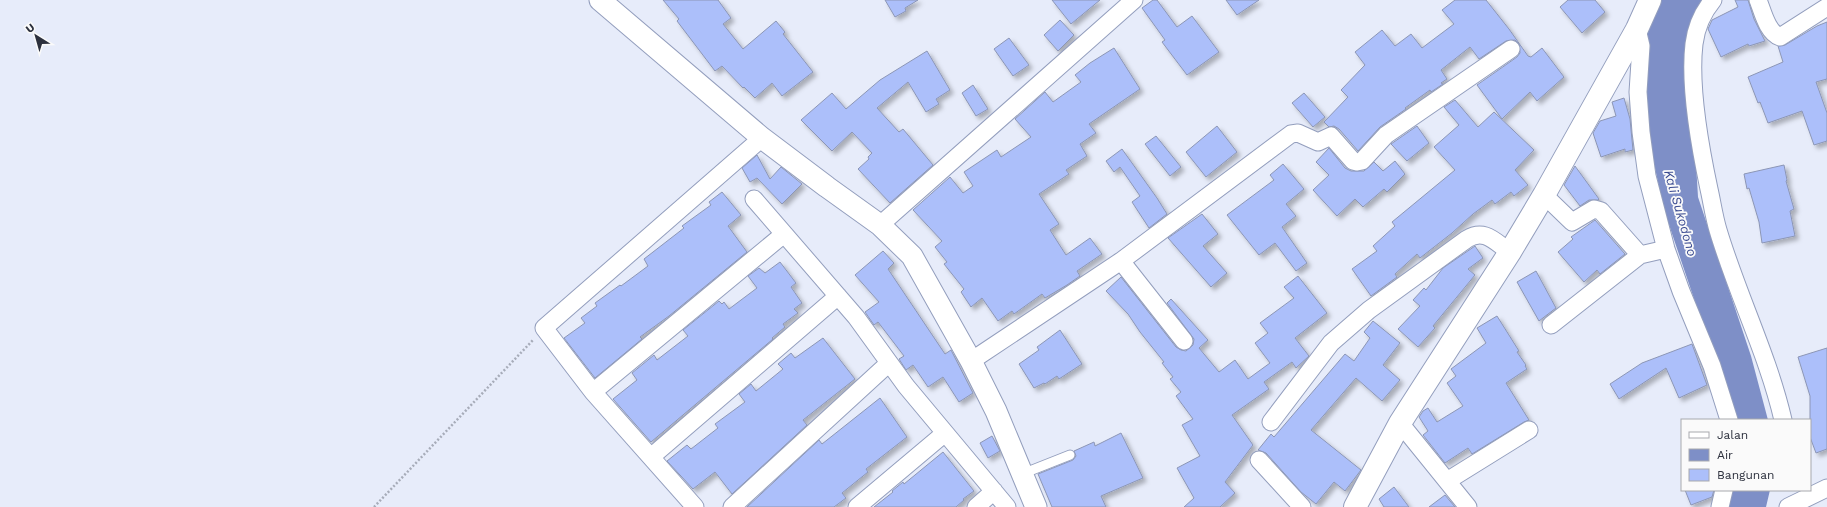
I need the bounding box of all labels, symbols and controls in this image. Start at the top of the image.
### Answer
north arrow [16,16,56,56]
text: U [23,21,37,36]
water label: Kali Sukodono [1661,168,1700,258]
legend [1681,419,1811,491]
text: Jalan [1717,428,1748,442]
text: Air [1717,448,1733,462]
text: Bangunan [1717,468,1775,482]

